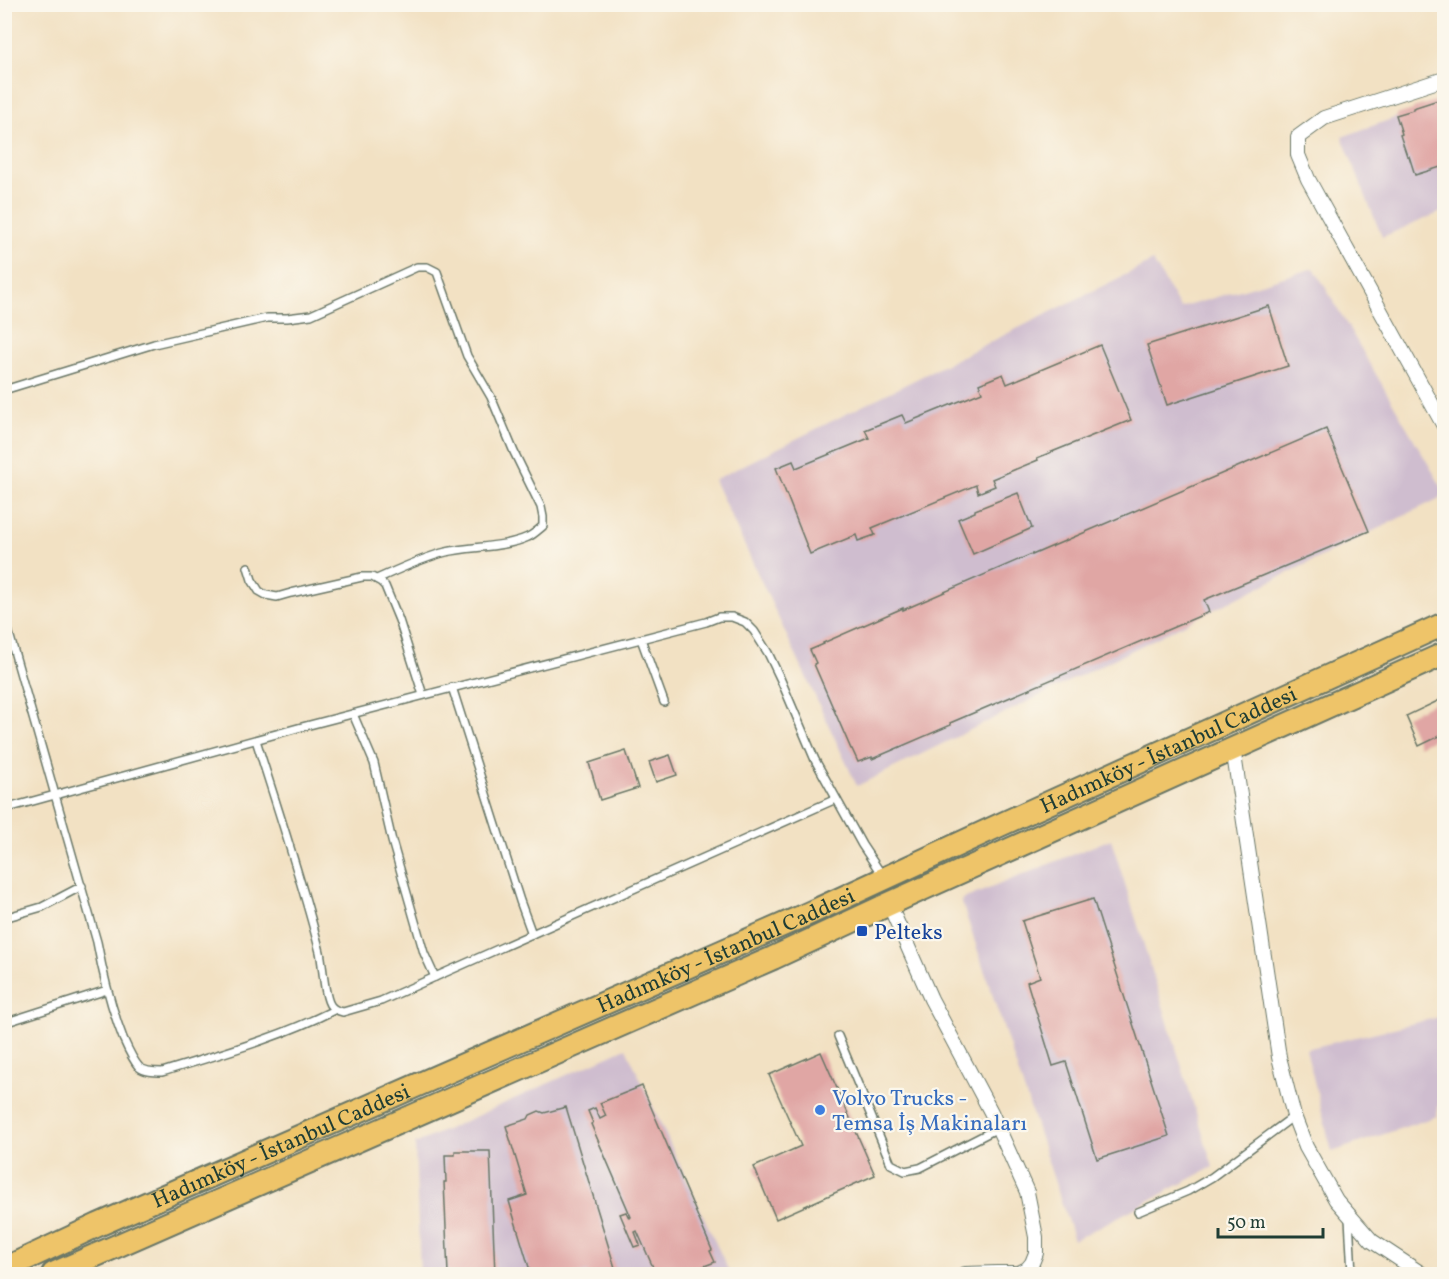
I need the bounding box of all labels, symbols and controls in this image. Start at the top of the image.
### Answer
street label: Hadımköy - İstanbul Caddesi [1036,680,1302,823]
street label: Hadımköy - İstanbul Caddesi [593,881,860,1022]
place label: Pelteks [874,918,943,949]
marker: Pelteks [855,924,869,938]
street label: Hadımköy - İstanbul Caddesi [148,1077,415,1217]
place label: Volvo Trucks - Temsa İş Makinaları [832,1084,1027,1140]
marker: Volvo Trucks - Temsa İş Makinaları [813,1103,827,1117]
scale bar [1218,1201,1323,1239]
text: 50 m [1227,1211,1266,1236]

